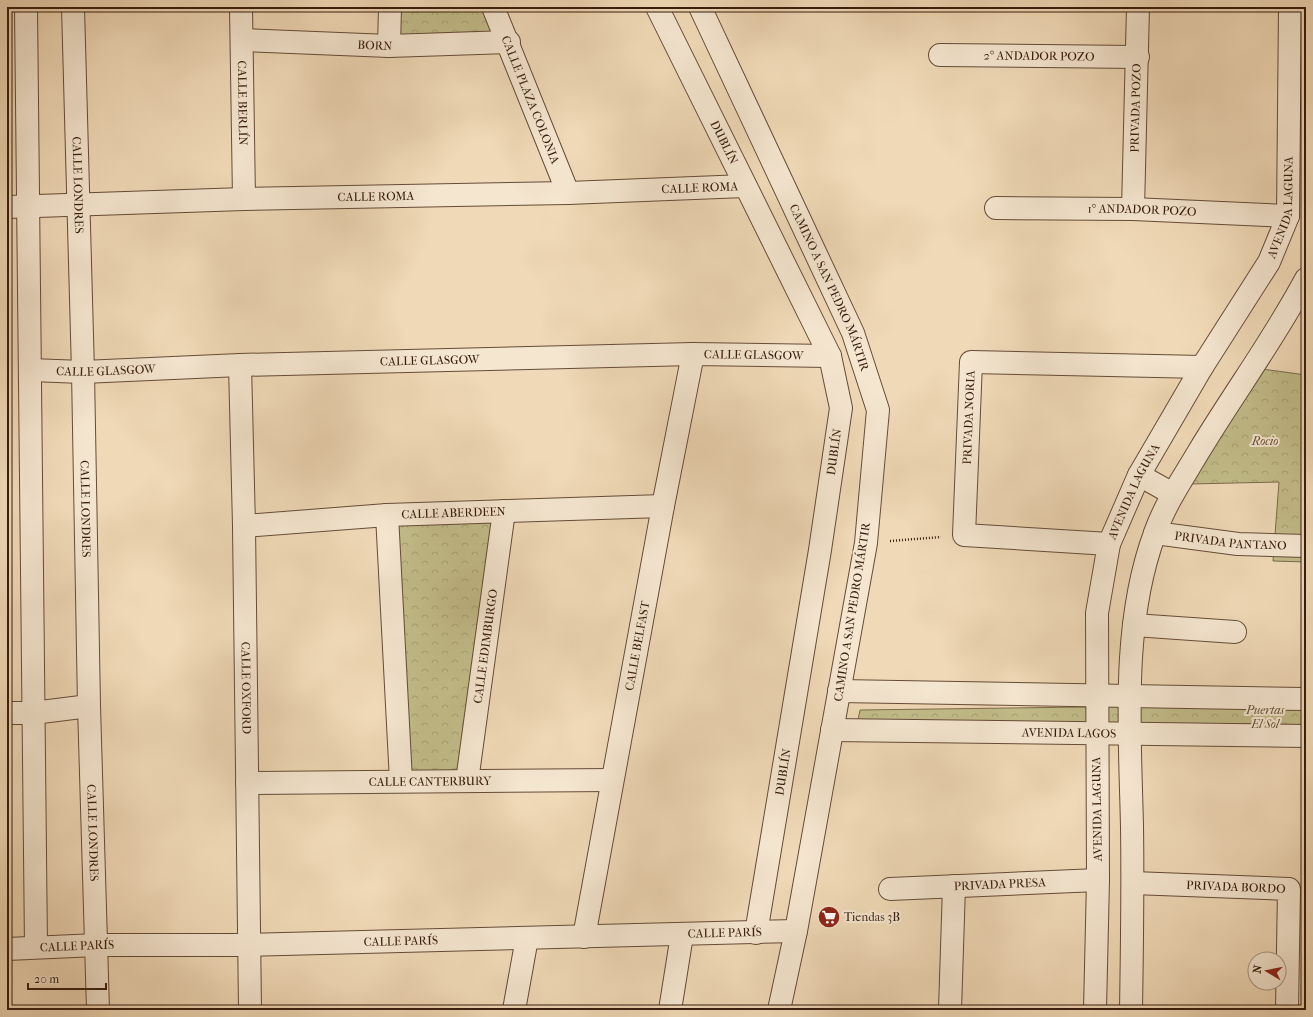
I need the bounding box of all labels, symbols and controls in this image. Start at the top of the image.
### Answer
street label: CALLE PLAZA COLONIA [498,34,563,166]
street label: BORN [357,38,393,53]
street label: 2° ANDADOR POZO [983,48,1095,64]
street label: CALLE BERLÍN [235,60,251,146]
street label: PRIVADA POZO [1127,63,1144,153]
street label: DUBLÍN [707,118,741,167]
street label: CALLE LONDRES [70,136,86,234]
street label: AVENIDA LAGUNA [1264,156,1296,261]
street label: CALLE ROMA [661,179,739,196]
street label: CALLE ROMA [337,189,415,204]
street label: CAMINO A SAN PEDRO MÁRTIR [786,202,872,374]
street label: 1° ANDADOR POZO [1087,202,1197,219]
street label: CALLE GLASGOW [704,347,805,363]
street label: CALLE GLASGOW [380,352,481,369]
street label: CALLE GLASGOW [56,362,157,379]
street label: PRIVADA NORIA [960,370,978,465]
street label: DUBLÍN [823,428,844,476]
park label: Rocio [1251,434,1278,448]
street label: AVENIDA LAGUNA [1104,441,1163,543]
street label: CALLE LONDRES [78,460,93,558]
street label: CALLE ABERDEEN [401,504,506,522]
street label: CAMINO A SAN PEDRO MÁRTIR [830,520,873,703]
street label: PRIVADA PANTANO [1174,529,1287,552]
street label: CALLE EDIMBURGO [471,588,500,705]
street label: CALLE BELFAST [622,599,653,692]
street label: CALLE OXFORD [238,642,254,734]
park label: Puertas El Sol [1245,703,1284,731]
street label: AVENIDA LAGOS [1021,725,1116,741]
street label: DUBLÍN [771,747,794,796]
street label: AVENIDA LAGUNA [1089,756,1105,862]
street label: CALLE CANTERBURY [369,774,492,789]
street label: CALLE LONDRES [84,784,101,882]
street label: PRIVADA PRESA [954,875,1046,893]
street label: PRIVADA BORDO [1186,878,1286,896]
supermarket icon: Tiendas 3B [816,904,842,930]
place label: Tiendas 3B [844,910,900,924]
street label: CALLE PARÍS [687,924,762,941]
street label: CALLE PARÍS [363,932,438,949]
street label: CALLE PARÍS [39,937,114,955]
north arrow [1247,951,1287,991]
text: N [1251,963,1265,975]
scale bar [28,965,106,991]
text: 20 m [34,972,59,986]

